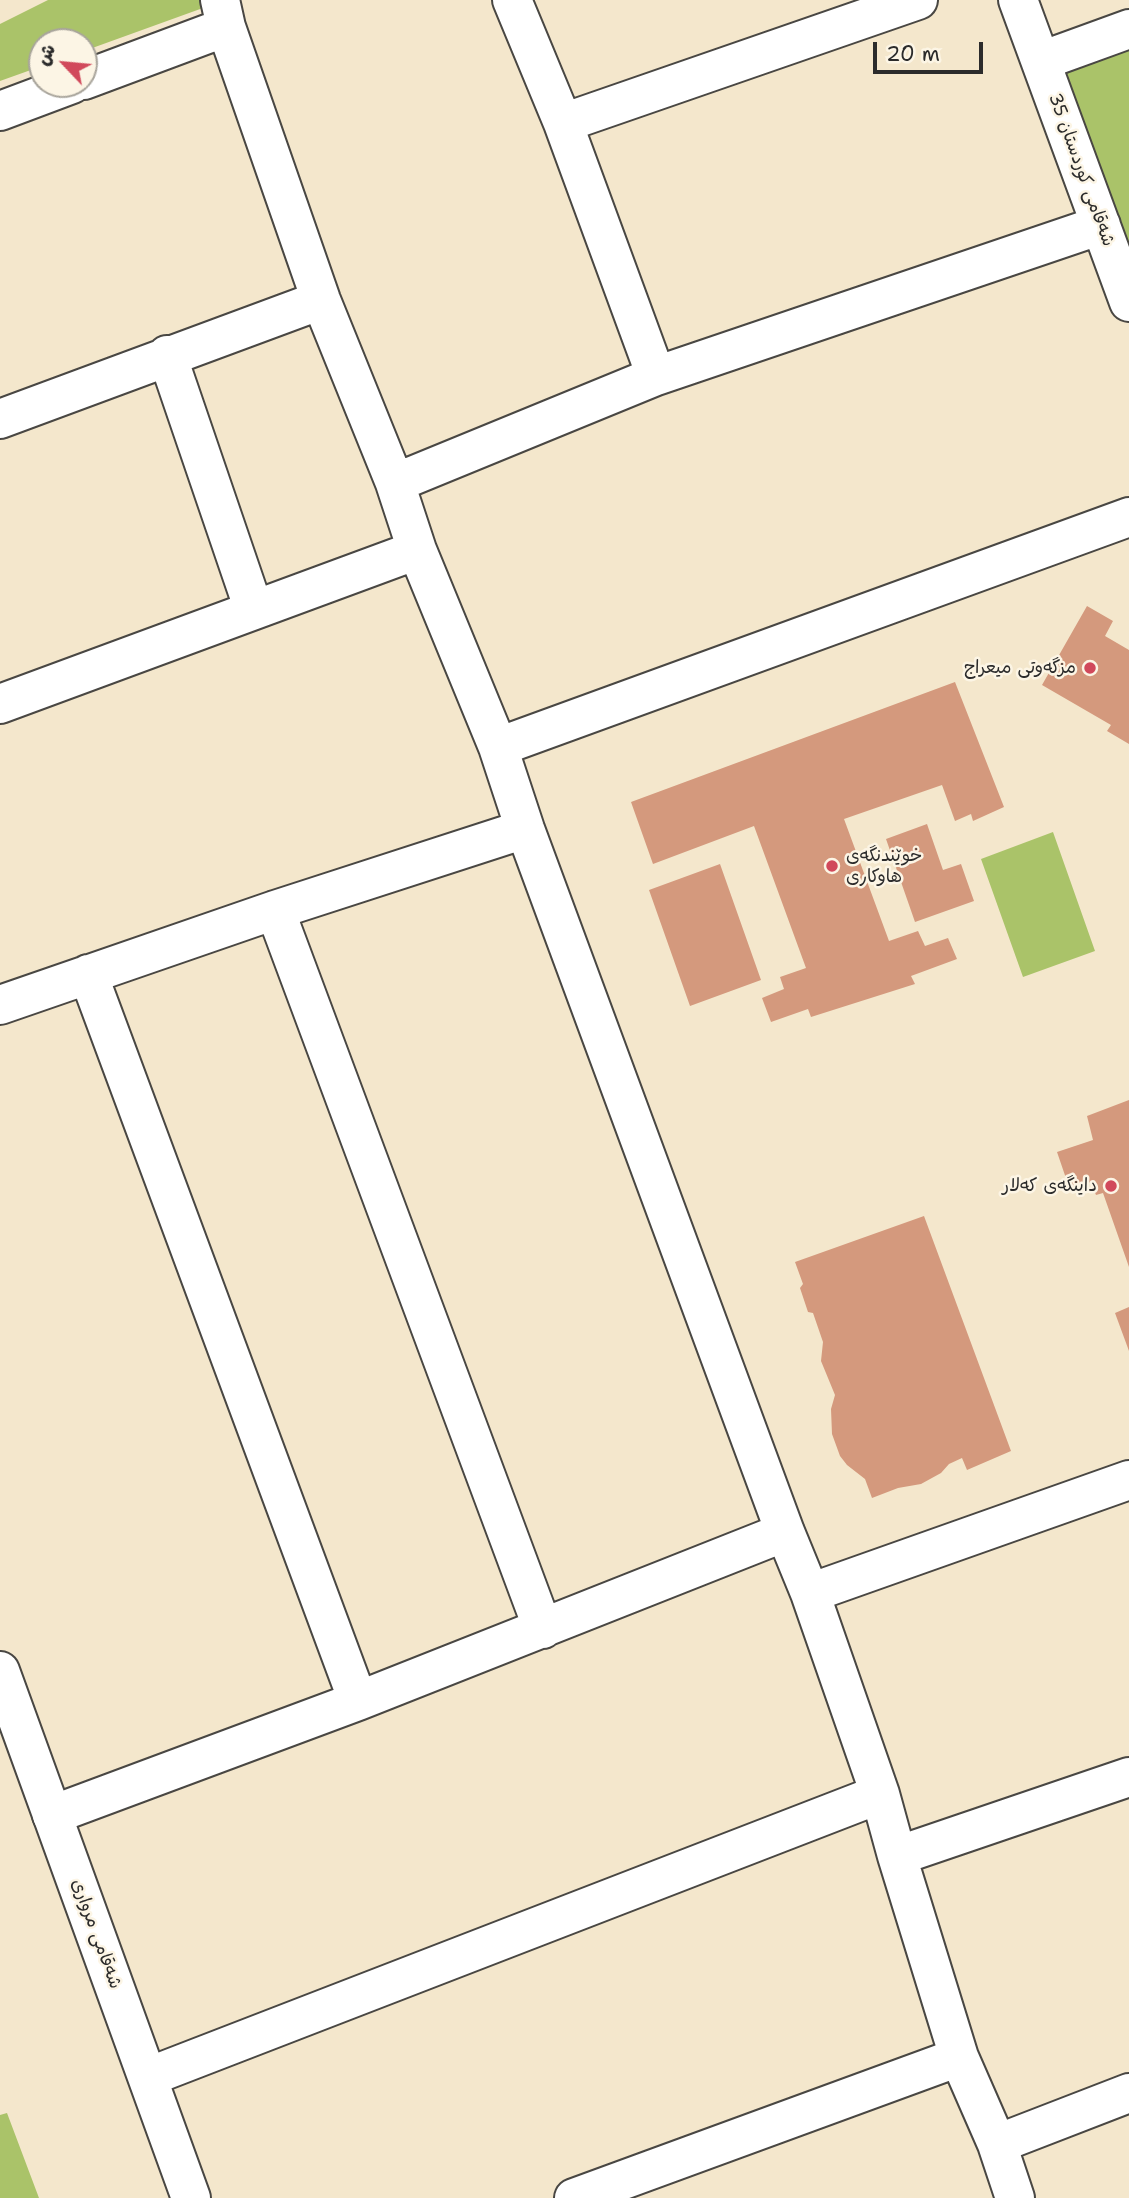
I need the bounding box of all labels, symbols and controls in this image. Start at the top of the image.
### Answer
north arrow [28,28,98,98]
scale bar [877,28,987,72]
text: ش [30,40,61,69]
text: 20 m [886,40,940,68]
street label: شەقامی کوردستان 35 [1043,91,1119,249]
place label: مزگەوتی میعراج [964,657,1076,679]
marker: مزگەوتی میعراج [1082,660,1098,676]
place label: خوێندنگەی هاوکاری [846,845,922,888]
marker: خوێندنگەی هاوکاری [824,858,840,874]
place label: داینگەی کەلار [1002,1175,1097,1197]
marker: داینگەی کەلار [1103,1178,1119,1194]
street label: شەقامی مرواری [66,1876,126,1992]

